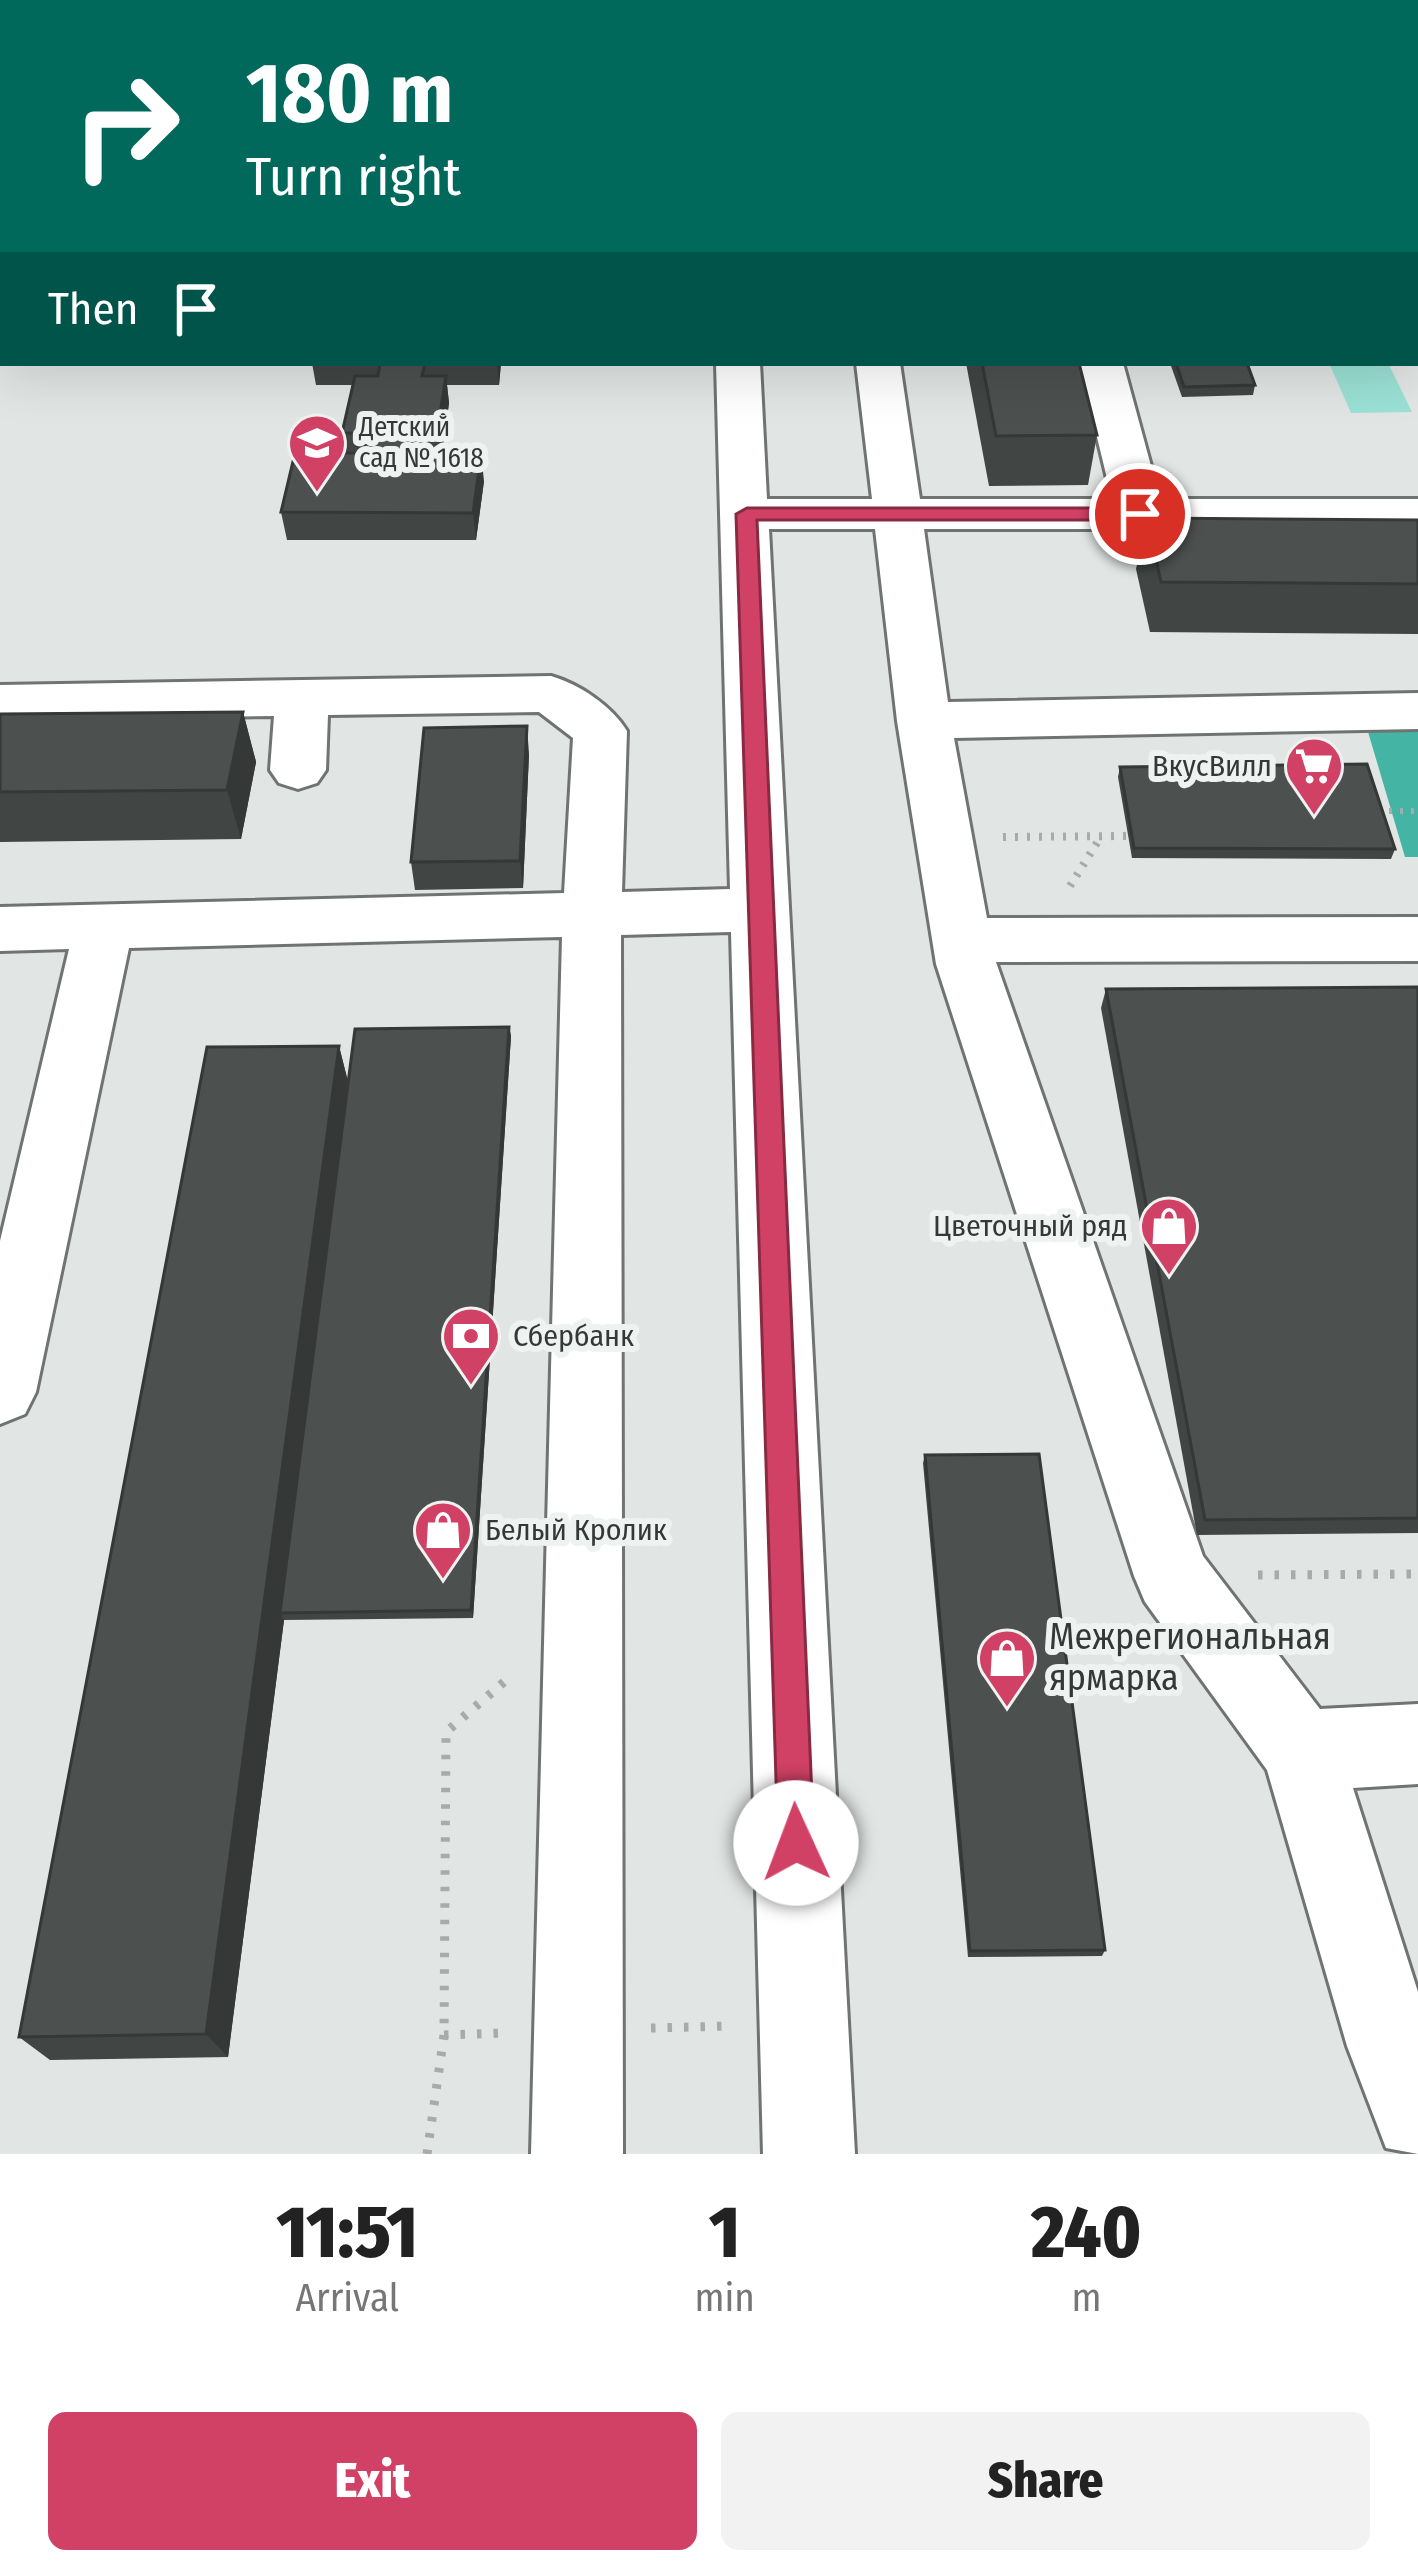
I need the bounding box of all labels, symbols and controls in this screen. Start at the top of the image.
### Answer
text: 180 m [246,43,453,144]
icon: right [48,48,204,204]
text: Turn right [246,145,461,209]
icon: arrive [163,276,229,342]
text: Then [48,282,139,336]
place label: Детский сад № 1618 [358,411,484,474]
school or university icon: Детский сад № 1618 [286,412,348,494]
pin [1089,463,1191,565]
icon: arrive [1107,481,1173,547]
supermarket icon: ВкусВилл [1283,735,1345,817]
place label: ВкусВилл [1152,748,1272,784]
shop icon: Цветочный ряд [1138,1195,1200,1277]
place label: Цветочный ряд [933,1208,1127,1244]
bank icon: Сбербанк [440,1305,502,1387]
place label: Сбербанк [513,1318,634,1354]
shop icon: Белый Кролик [412,1499,474,1581]
place label: Белый Кролик [485,1512,667,1548]
place label: Межрегиональная ярмарка [1049,1615,1331,1700]
shop icon: Межрегиональная ярмарка [976,1627,1038,1709]
position arrow [733,1780,859,1906]
text: 11:51 [277,2190,418,2276]
text: 1 [709,2190,740,2276]
text: 240 [1031,2190,1141,2276]
text: Arrival [296,2275,399,2321]
text: min [694,2275,755,2321]
text: m [1071,2275,1101,2321]
button: Exit [48,2412,697,2550]
button: Share [721,2412,1370,2550]

